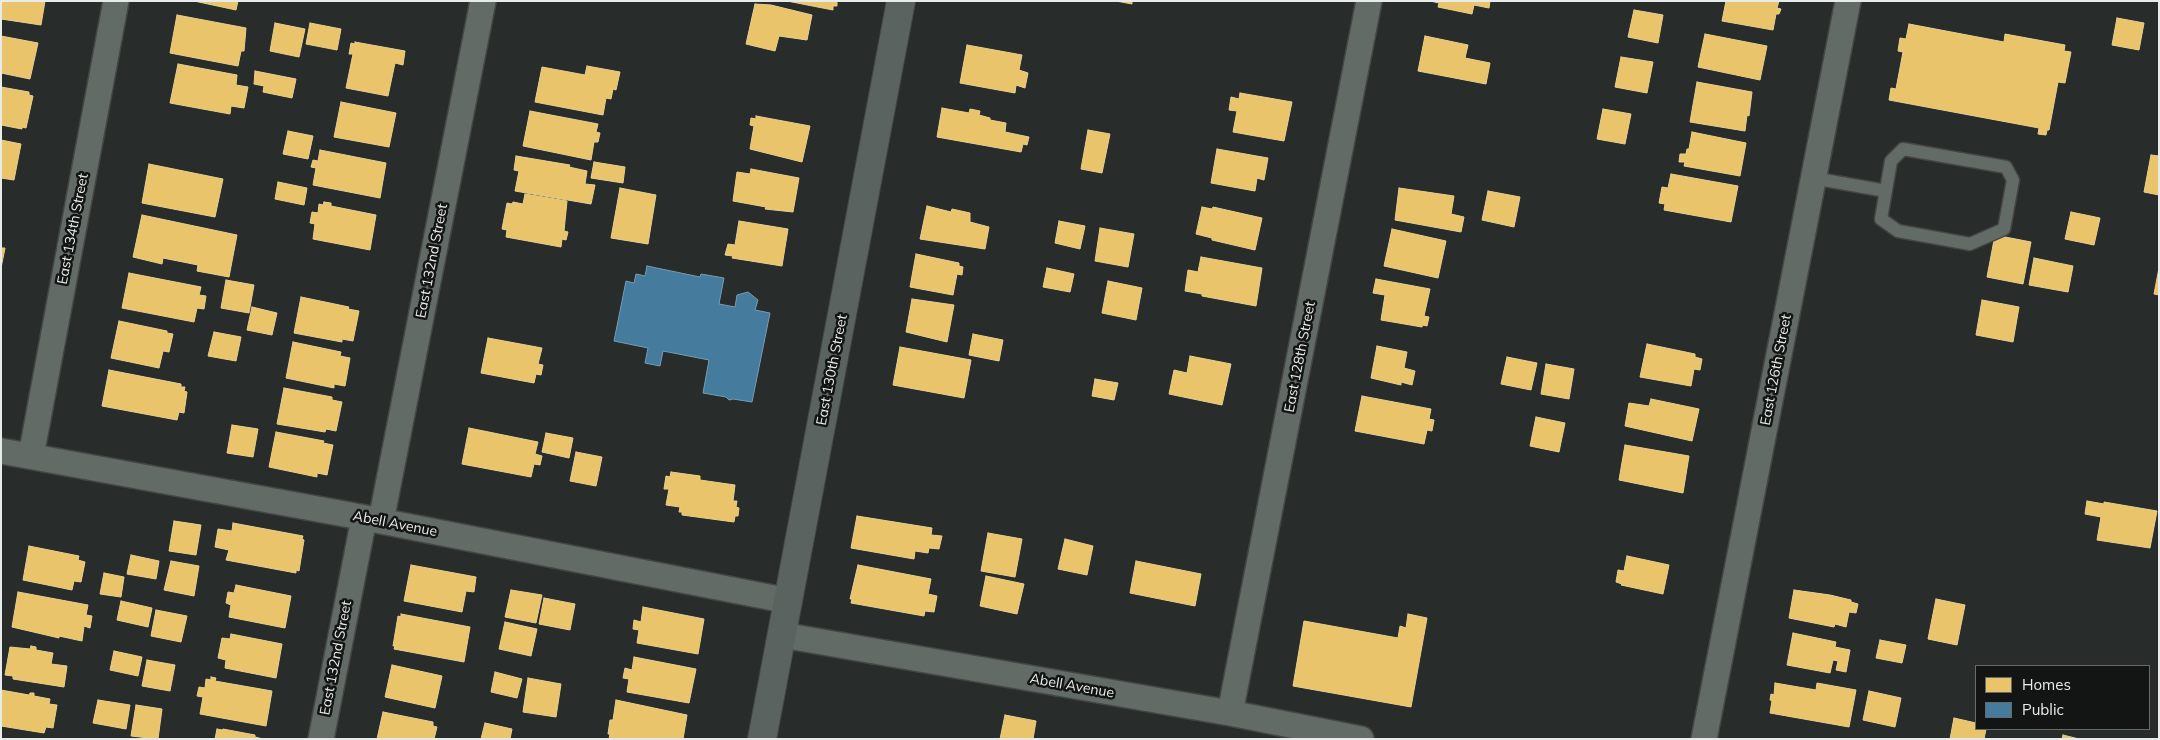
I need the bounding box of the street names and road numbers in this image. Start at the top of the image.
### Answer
street label: East 134th Street [54,172,92,286]
street label: East 132nd Street [413,202,451,320]
street label: East 128th Street [1281,300,1319,414]
street label: East 130th Street [813,313,851,427]
street label: East 126th Street [1757,313,1795,427]
street label: Abell Avenue [351,508,439,540]
street label: East 132nd Street [317,599,355,717]
street label: Abell Avenue [1028,670,1116,702]

